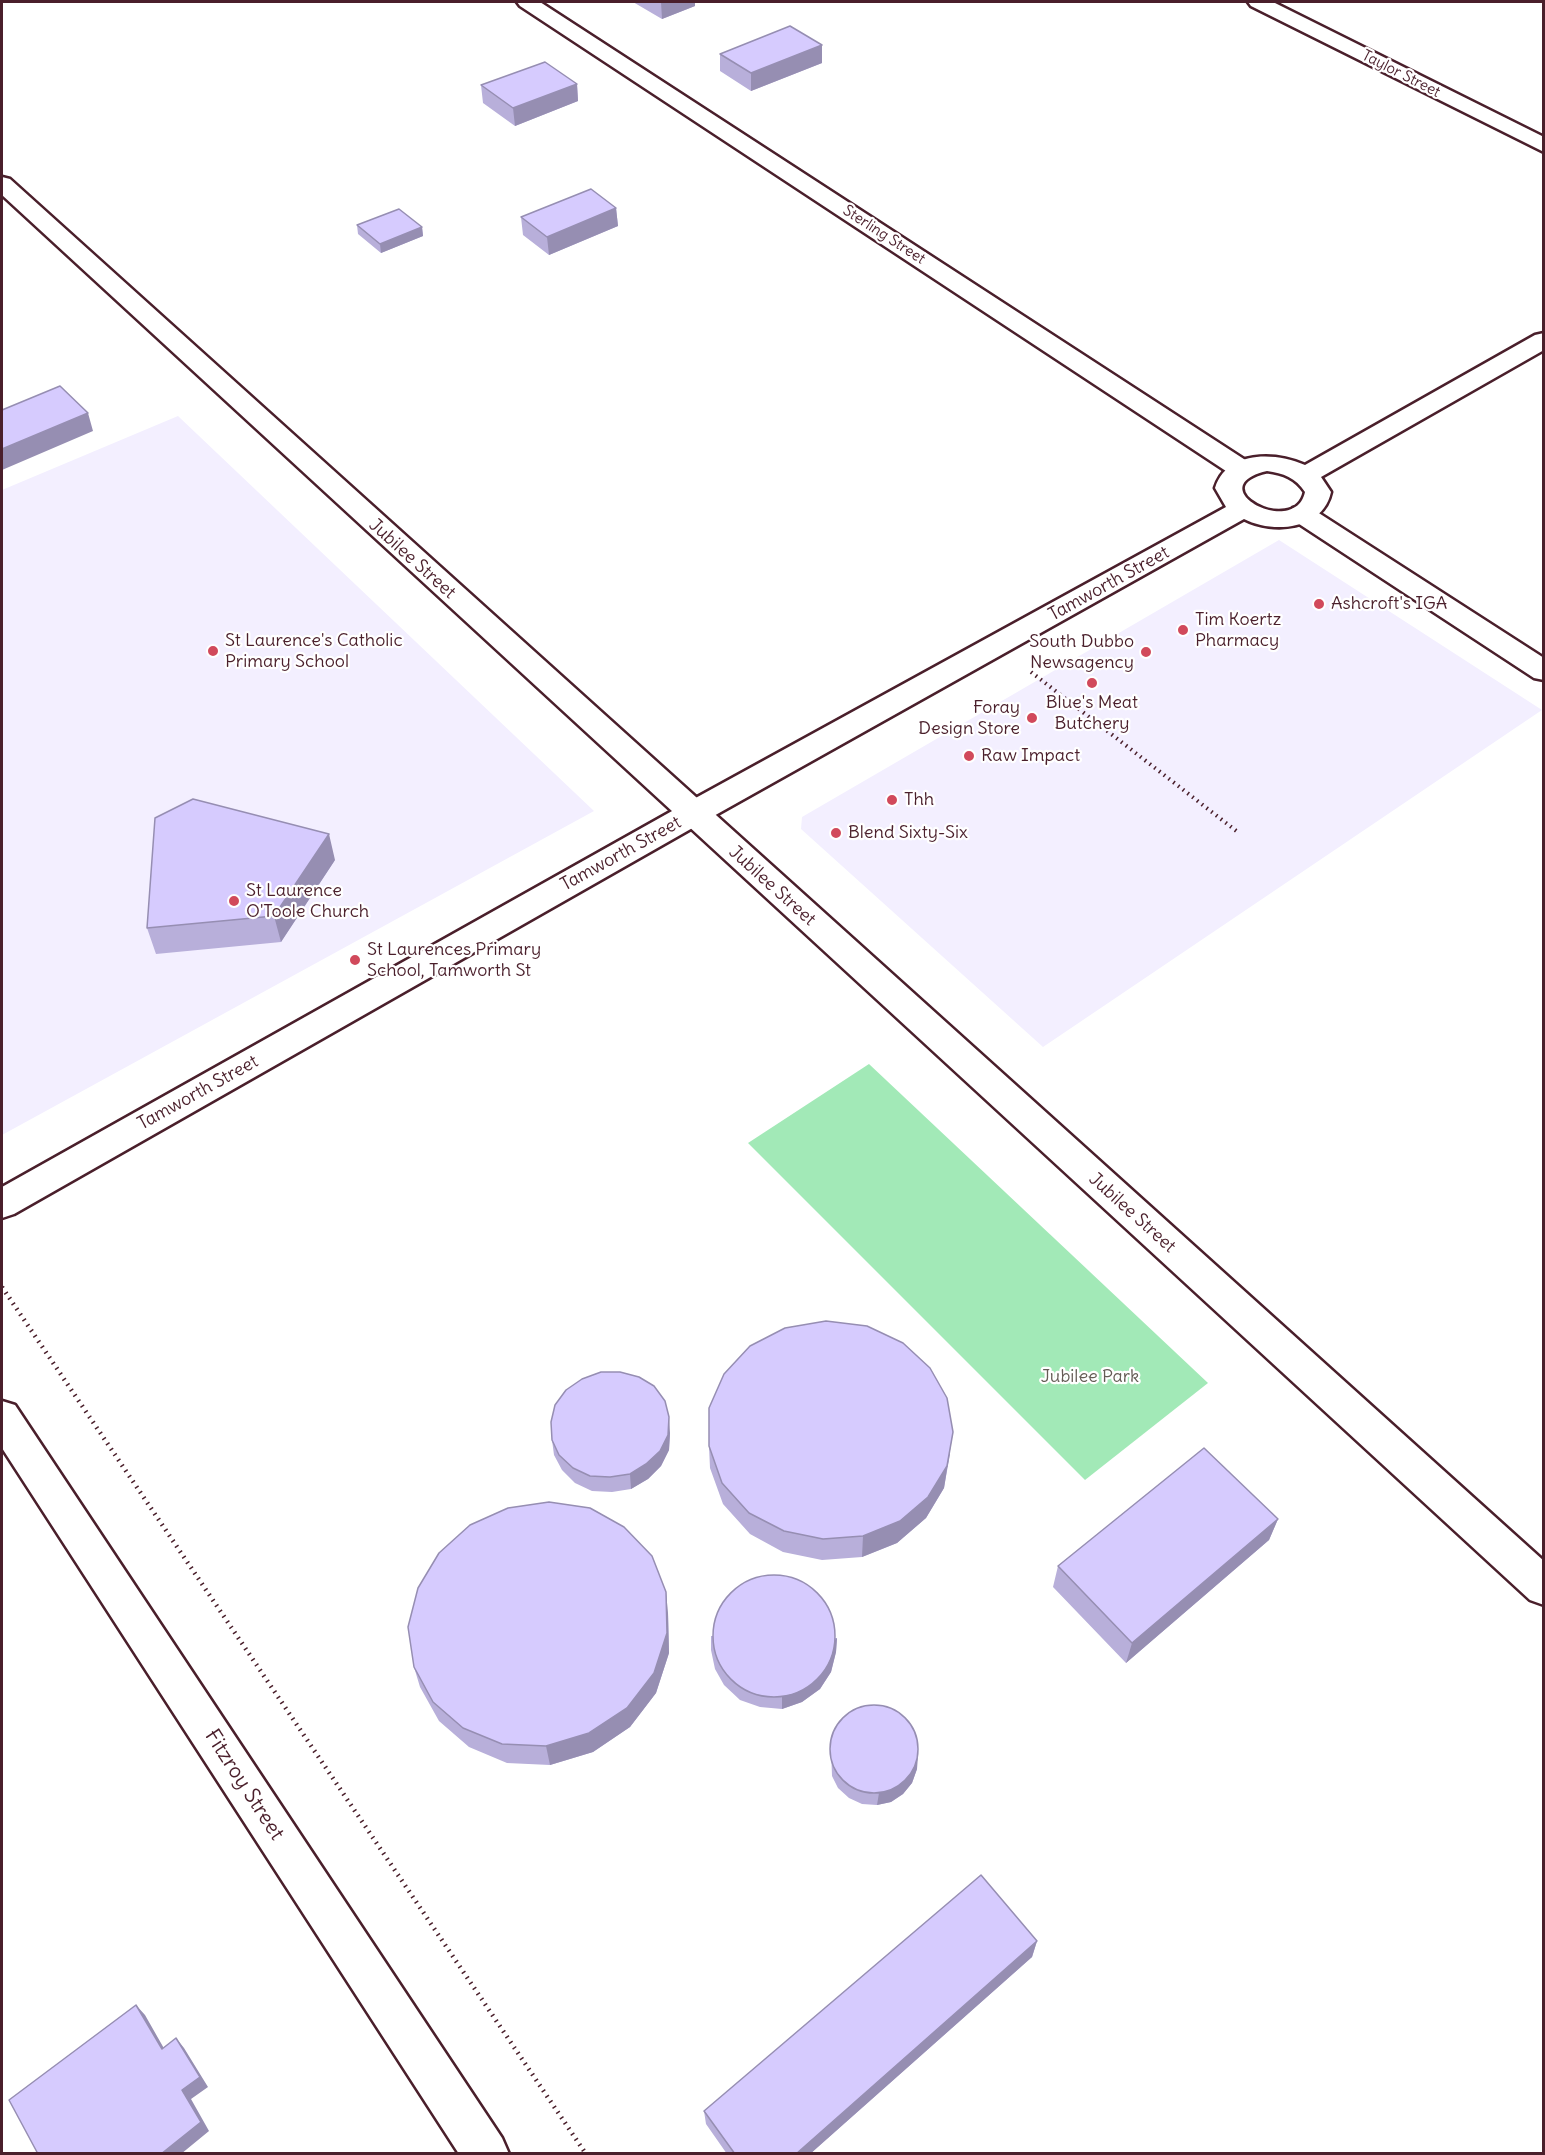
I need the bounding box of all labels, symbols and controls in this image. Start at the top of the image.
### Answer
street label: Taylor Street [1359,47,1443,101]
street label: Sterling Street [839,202,929,268]
street label: Jubilee Street [364,514,460,604]
street label: Tamworth Street [1045,542,1173,626]
place label: Ashcroft's IGA [1331,593,1447,615]
marker: Ashcroft's IGA [1312,597,1326,611]
place label: Tim Koertz Pharmacy [1195,609,1281,652]
marker: Tim Koertz Pharmacy [1176,623,1190,637]
place label: St Laurence's Catholic Primary School [225,630,403,672]
place label: South Dubbo Newsagency [1029,631,1134,674]
marker: St Laurence's Catholic Primary School [206,644,220,658]
marker: South Dubbo Newsagency [1139,645,1153,659]
marker: Blue's Meat Butchery [1085,676,1099,690]
place label: Blue's Meat Butchery [1046,692,1138,734]
place label: Foray Design Store [918,697,1020,740]
marker: Foray Design Store [1025,711,1039,725]
place label: Raw Impact [981,745,1080,767]
marker: Raw Impact [962,749,976,763]
place label: Thh [904,789,934,811]
marker: Thh [885,793,899,807]
street label: Tamworth Street [557,812,685,896]
place label: Blend Sixty-Six [848,822,968,844]
marker: Blend Sixty-Six [829,826,843,840]
street label: Jubilee Street [724,841,820,931]
place label: St Laurence O'Toole Church [246,880,369,922]
marker: St Laurence O'Toole Church [227,894,241,908]
place label: St Laurences Primary School, Tamworth St [367,939,541,982]
marker: St Laurences Primary School, Tamworth St [348,953,362,967]
street label: Tamworth Street [134,1051,262,1135]
street label: Jubilee Street [1084,1168,1180,1258]
park label: Jubilee Park [1041,1366,1139,1388]
street label: Fitzroy Street [199,1725,289,1845]

